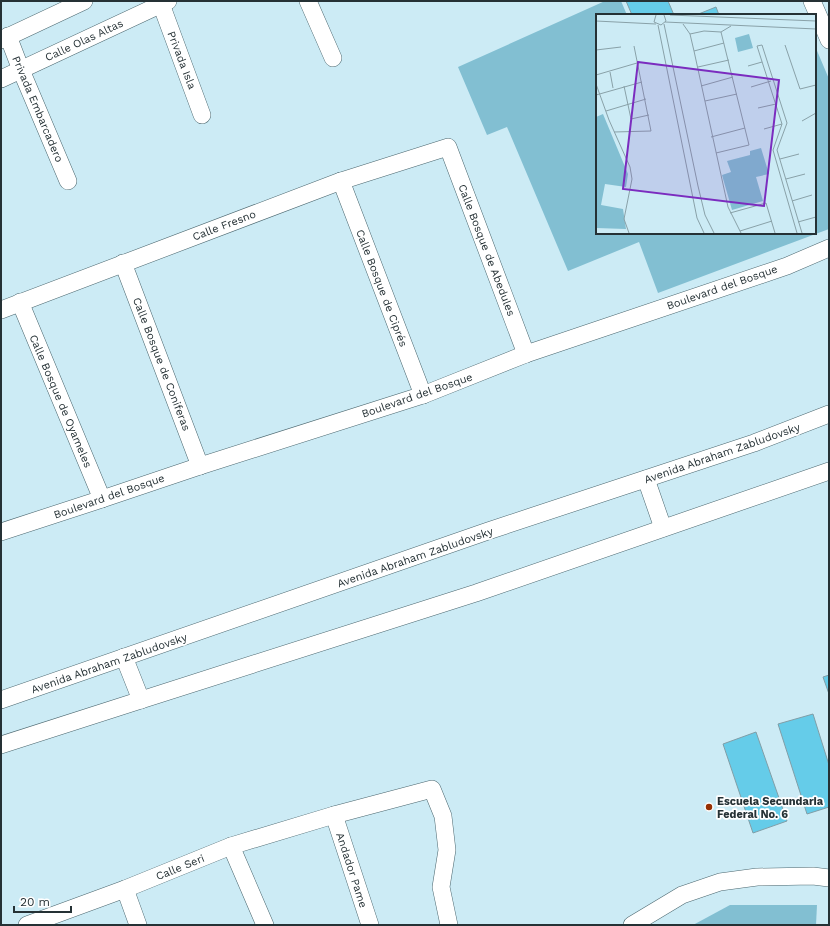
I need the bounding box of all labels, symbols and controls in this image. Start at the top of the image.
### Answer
inset map [596,14,816,234]
street label: Calle Olas Altas [43,17,125,64]
street label: Privada Isla [165,29,199,91]
street label: Privada Embarcadero [9,54,66,164]
street label: Calle Bosque de Abedules [455,182,518,318]
street label: Calle Fresno [191,207,258,243]
street label: Calle Bosque de Ciprés [353,228,410,349]
street label: Boulevard del Bosque [665,262,779,313]
street label: Calle Bosque de Coniferas [130,296,193,433]
street label: Calle Bosque de Oyameles [27,333,95,470]
street label: Boulevard del Bosque [360,370,474,421]
street label: Avenida Abraham Zabludovsky [643,421,802,486]
street label: Boulevard del Bosque [52,471,166,522]
street label: Avenida Abraham Zabludovsky [336,525,495,590]
street label: Avenida Abraham Zabludovsky [30,631,189,696]
place label: Escuela Secundaria Federal No. 6 [717,795,824,821]
marker: Escuela Secundaria Federal No. 6 [704,802,714,812]
street label: Andador Pame [333,831,370,909]
street label: Calle Seri [154,852,207,883]
scale bar [14,888,71,914]
text: 20 m [20,895,50,909]

